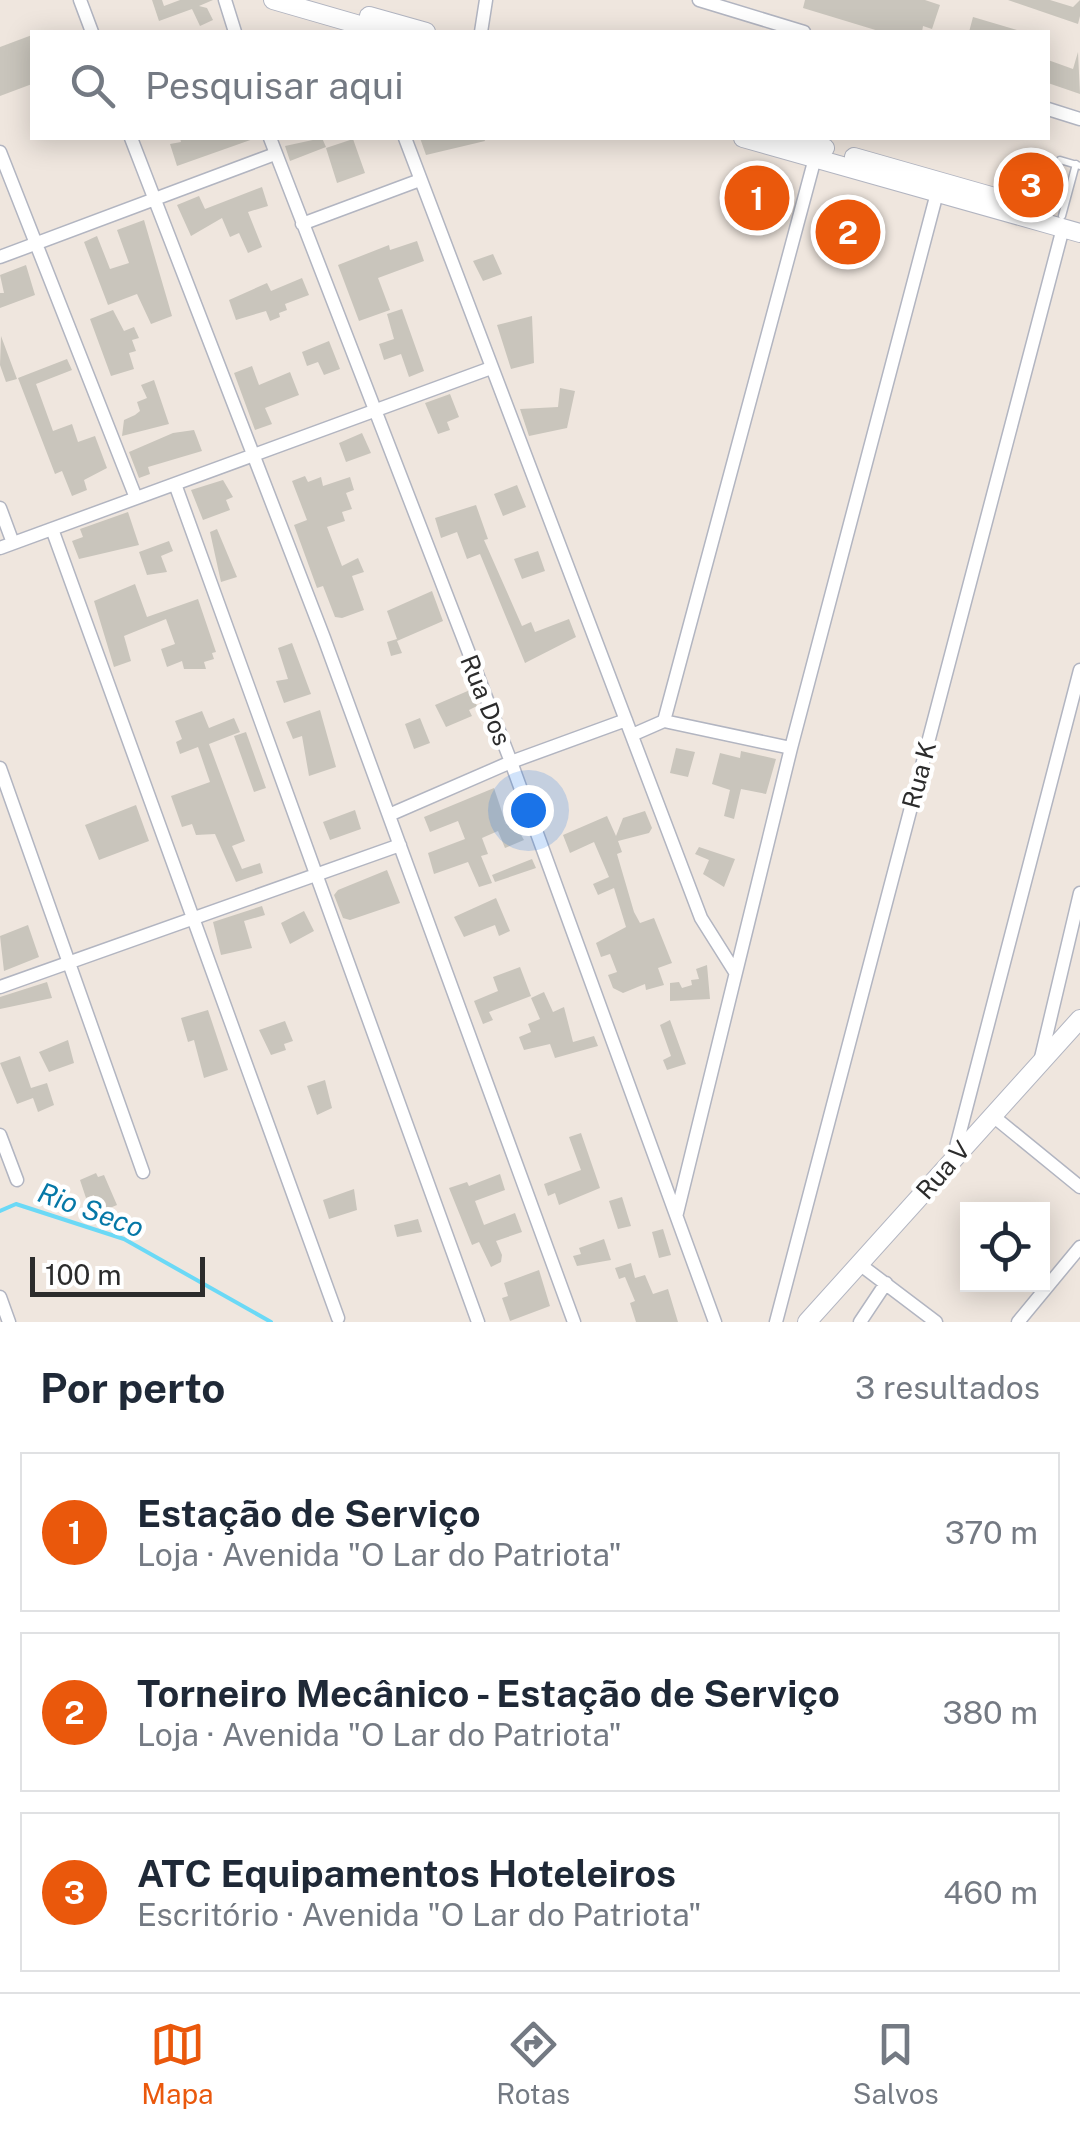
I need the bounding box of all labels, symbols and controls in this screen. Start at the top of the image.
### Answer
search box [30,30,1050,140]
icon: search [65,58,120,113]
text: Pesquisar aqui [145,63,404,108]
pin: 3 [998,148,1064,222]
pin: 1 [724,160,790,236]
pin: 2 [816,194,880,270]
street label: Rua Dos [454,650,518,750]
street label: Rua K [896,738,942,812]
your location [503,785,554,836]
street label: Rua V [910,1135,977,1205]
water label: Rio Seco [34,1175,149,1244]
map controls [960,1202,1050,1292]
button: locate [960,1202,1050,1292]
scale bar [30,1252,205,1296]
text: 100 m [45,1258,122,1291]
text: Por perto [40,1363,225,1412]
text: 3 resultados [855,1369,1040,1406]
text: Estação de Serviço [137,1491,481,1536]
text: 1 [68,1514,81,1551]
text: 370 m [945,1514,1038,1551]
text: Loja · Avenida "O Lar do Patriota" [137,1536,622,1573]
text: Torneiro Mecânico - Estação de Serviço [137,1671,840,1716]
text: 2 [64,1694,85,1731]
text: 380 m [942,1694,1038,1731]
text: Loja · Avenida "O Lar do Patriota" [137,1716,622,1753]
text: ATC Equipamentos Hoteleiros [137,1851,676,1896]
text: 3 [64,1874,85,1911]
text: 460 m [943,1874,1038,1911]
text: Escritório · Avenida "O Lar do Patriota" [137,1896,702,1933]
tab: Mapa [141,2017,214,2110]
tab: Rotas [496,2017,570,2110]
tab: Salvos [853,2017,939,2110]

